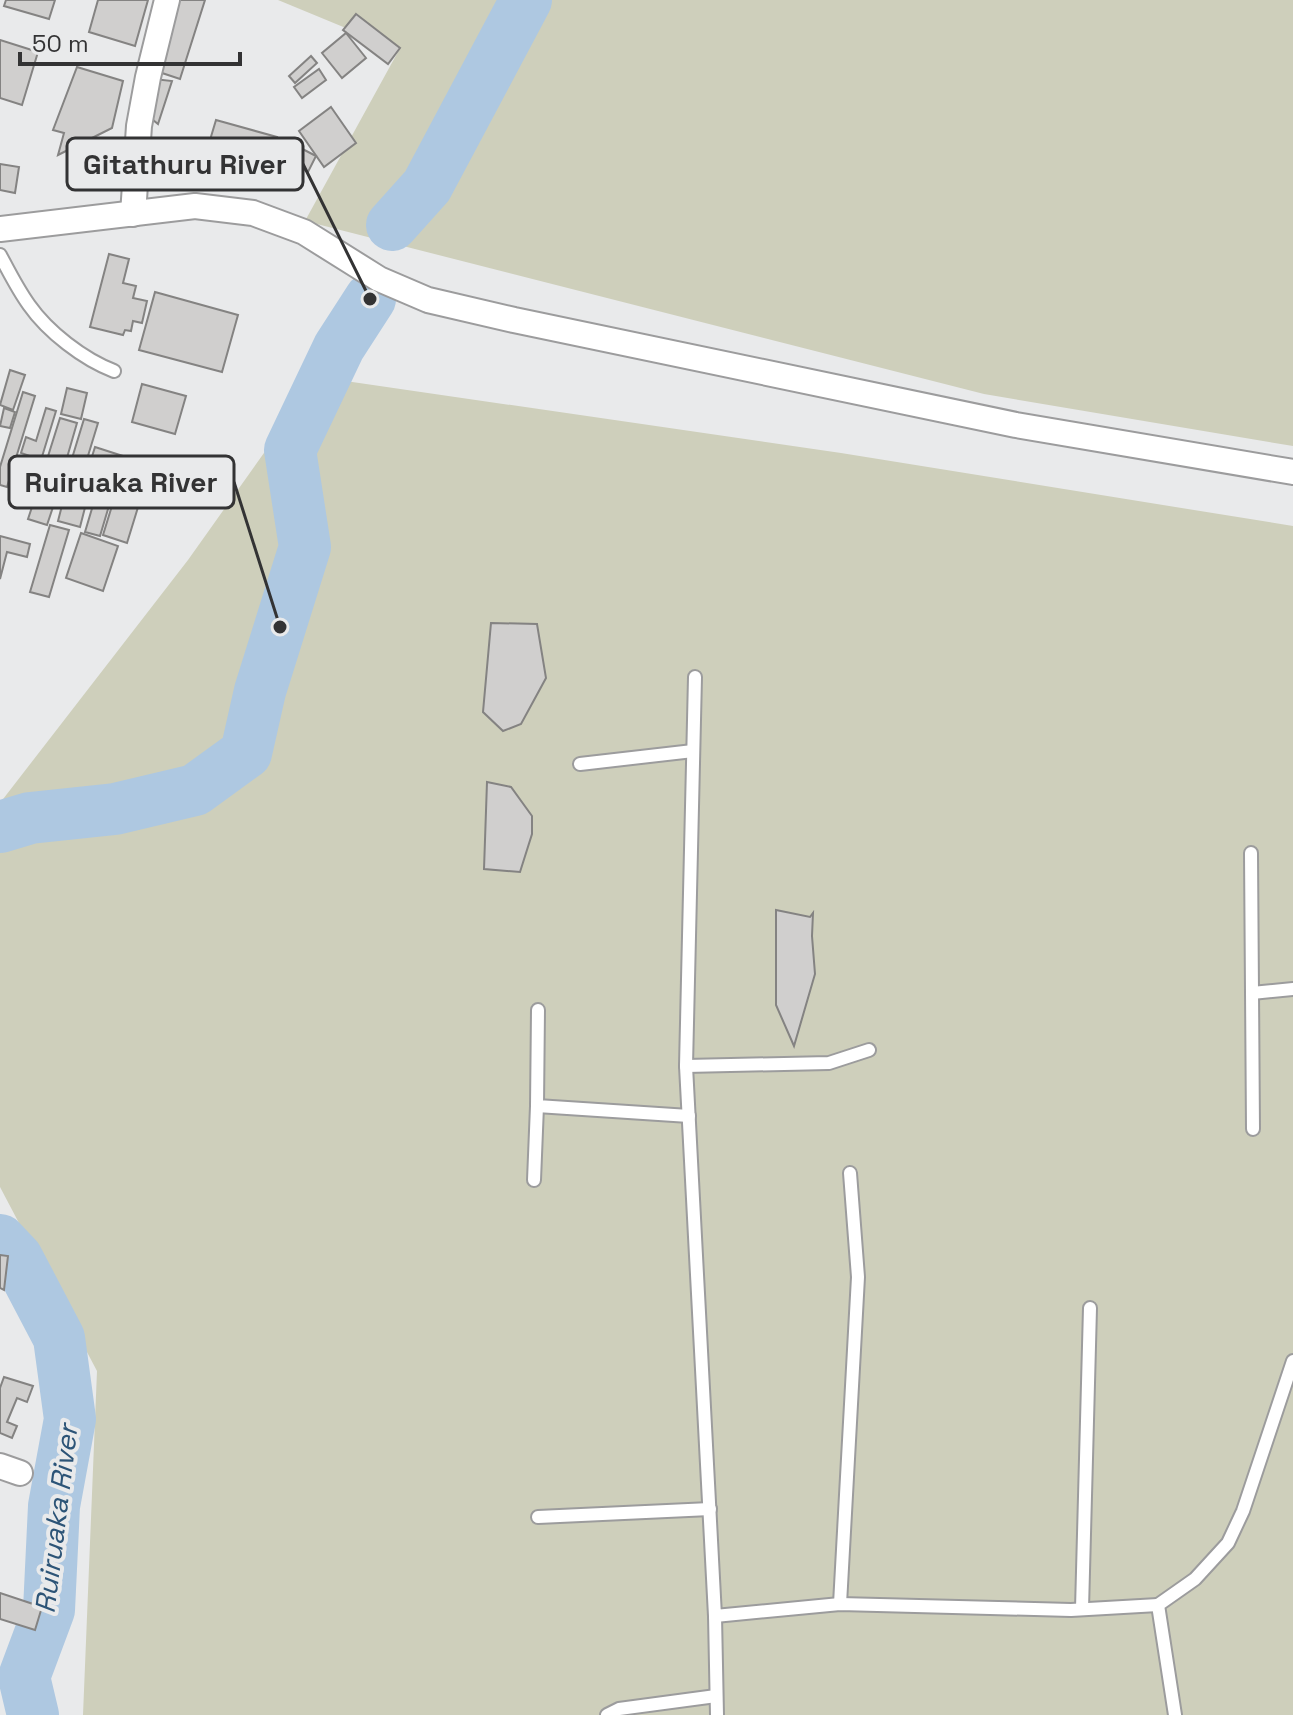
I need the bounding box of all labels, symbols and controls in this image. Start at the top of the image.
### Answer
scale bar [20,16,240,66]
text: 50 m [32,28,89,59]
callout: Gitathuru River [67,138,303,190]
text: Gitathuru River [83,146,287,182]
callout: Ruiruaka River [9,456,234,508]
text: Ruiruaka River [24,464,218,500]
water label: Ruiruaka River [27,1419,86,1615]

